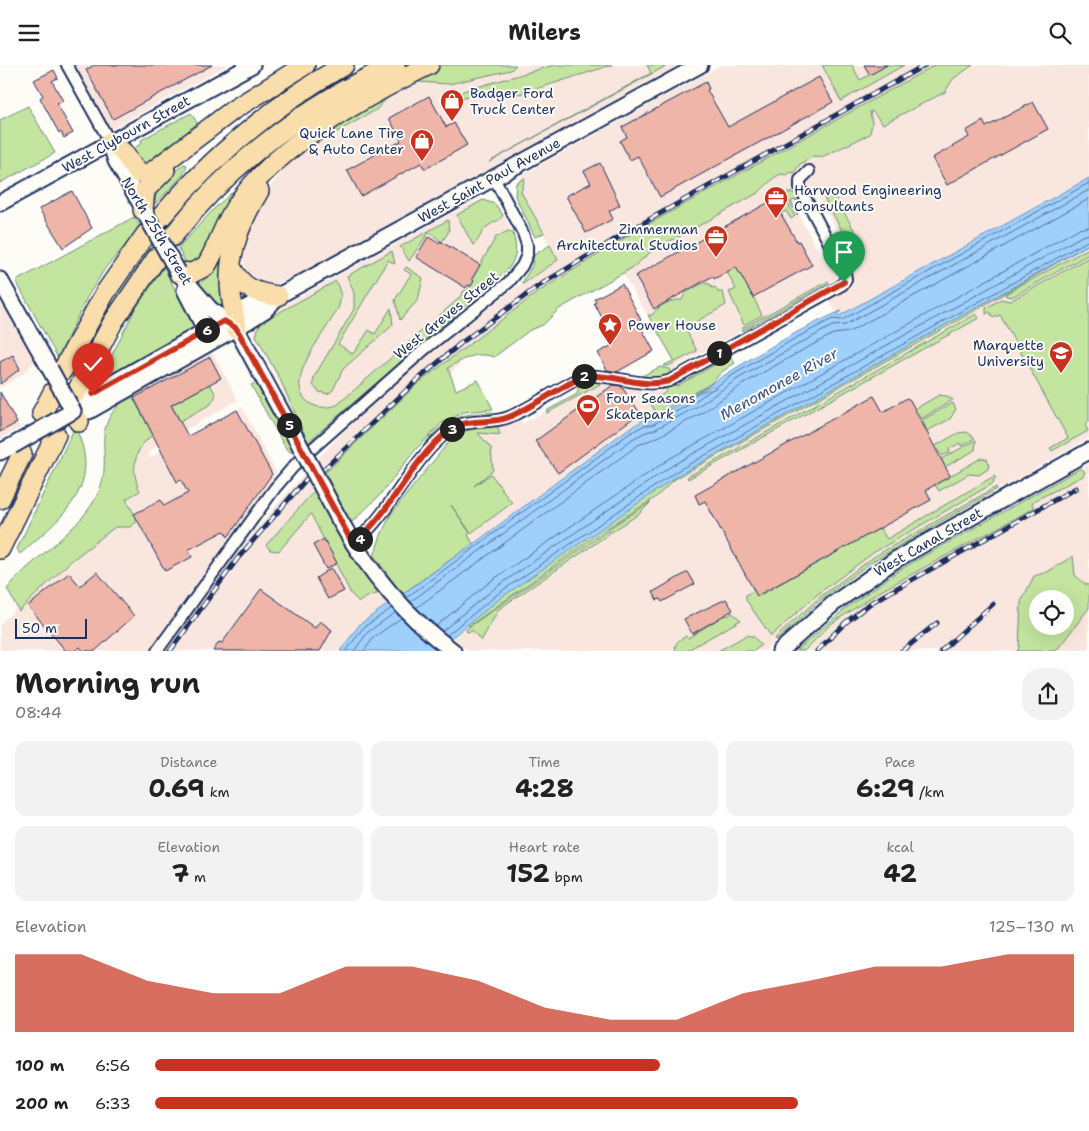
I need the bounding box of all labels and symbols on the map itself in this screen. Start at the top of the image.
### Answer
place label: Badger Ford Truck Center [470,84,556,118]
shop icon: Badger Ford Truck Center [439,88,465,122]
street label: West Clybourn Street [59,91,193,177]
place label: Quick Lane Tire & Auto Center [299,124,404,158]
shop icon: Quick Lane Tire & Auto Center [409,128,435,162]
street label: West Saint Paul Avenue [415,133,563,227]
street label: North 25th Street [118,174,196,288]
place label: Harwood Engineering Consultants [794,181,942,215]
office icon: Harwood Engineering Consultants [763,185,789,219]
place label: Zimmerman Architectural Studios [556,220,698,254]
office icon: Zimmerman Architectural Studios [703,224,729,258]
pin [823,231,865,282]
street label: West Greves Street [390,267,502,363]
place icon: Power House [597,312,623,346]
place label: Power House [628,316,716,334]
pin: 6 [194,317,220,343]
place label: Marquette University [973,336,1044,370]
school or university icon: Marquette University [1048,340,1074,374]
pin: 1 [706,341,732,365]
pin [72,343,114,394]
water label: Menomonee River [716,343,842,425]
pin: 2 [572,363,596,389]
place label: Four Seasons Skatepark [606,389,696,423]
sports icon: Four Seasons Skatepark [575,393,601,427]
pin: 5 [276,413,302,437]
pin: 3 [440,417,464,441]
street label: West Canal Street [870,504,986,580]
pin: 4 [348,527,372,551]
scale bar [15,616,88,639]

